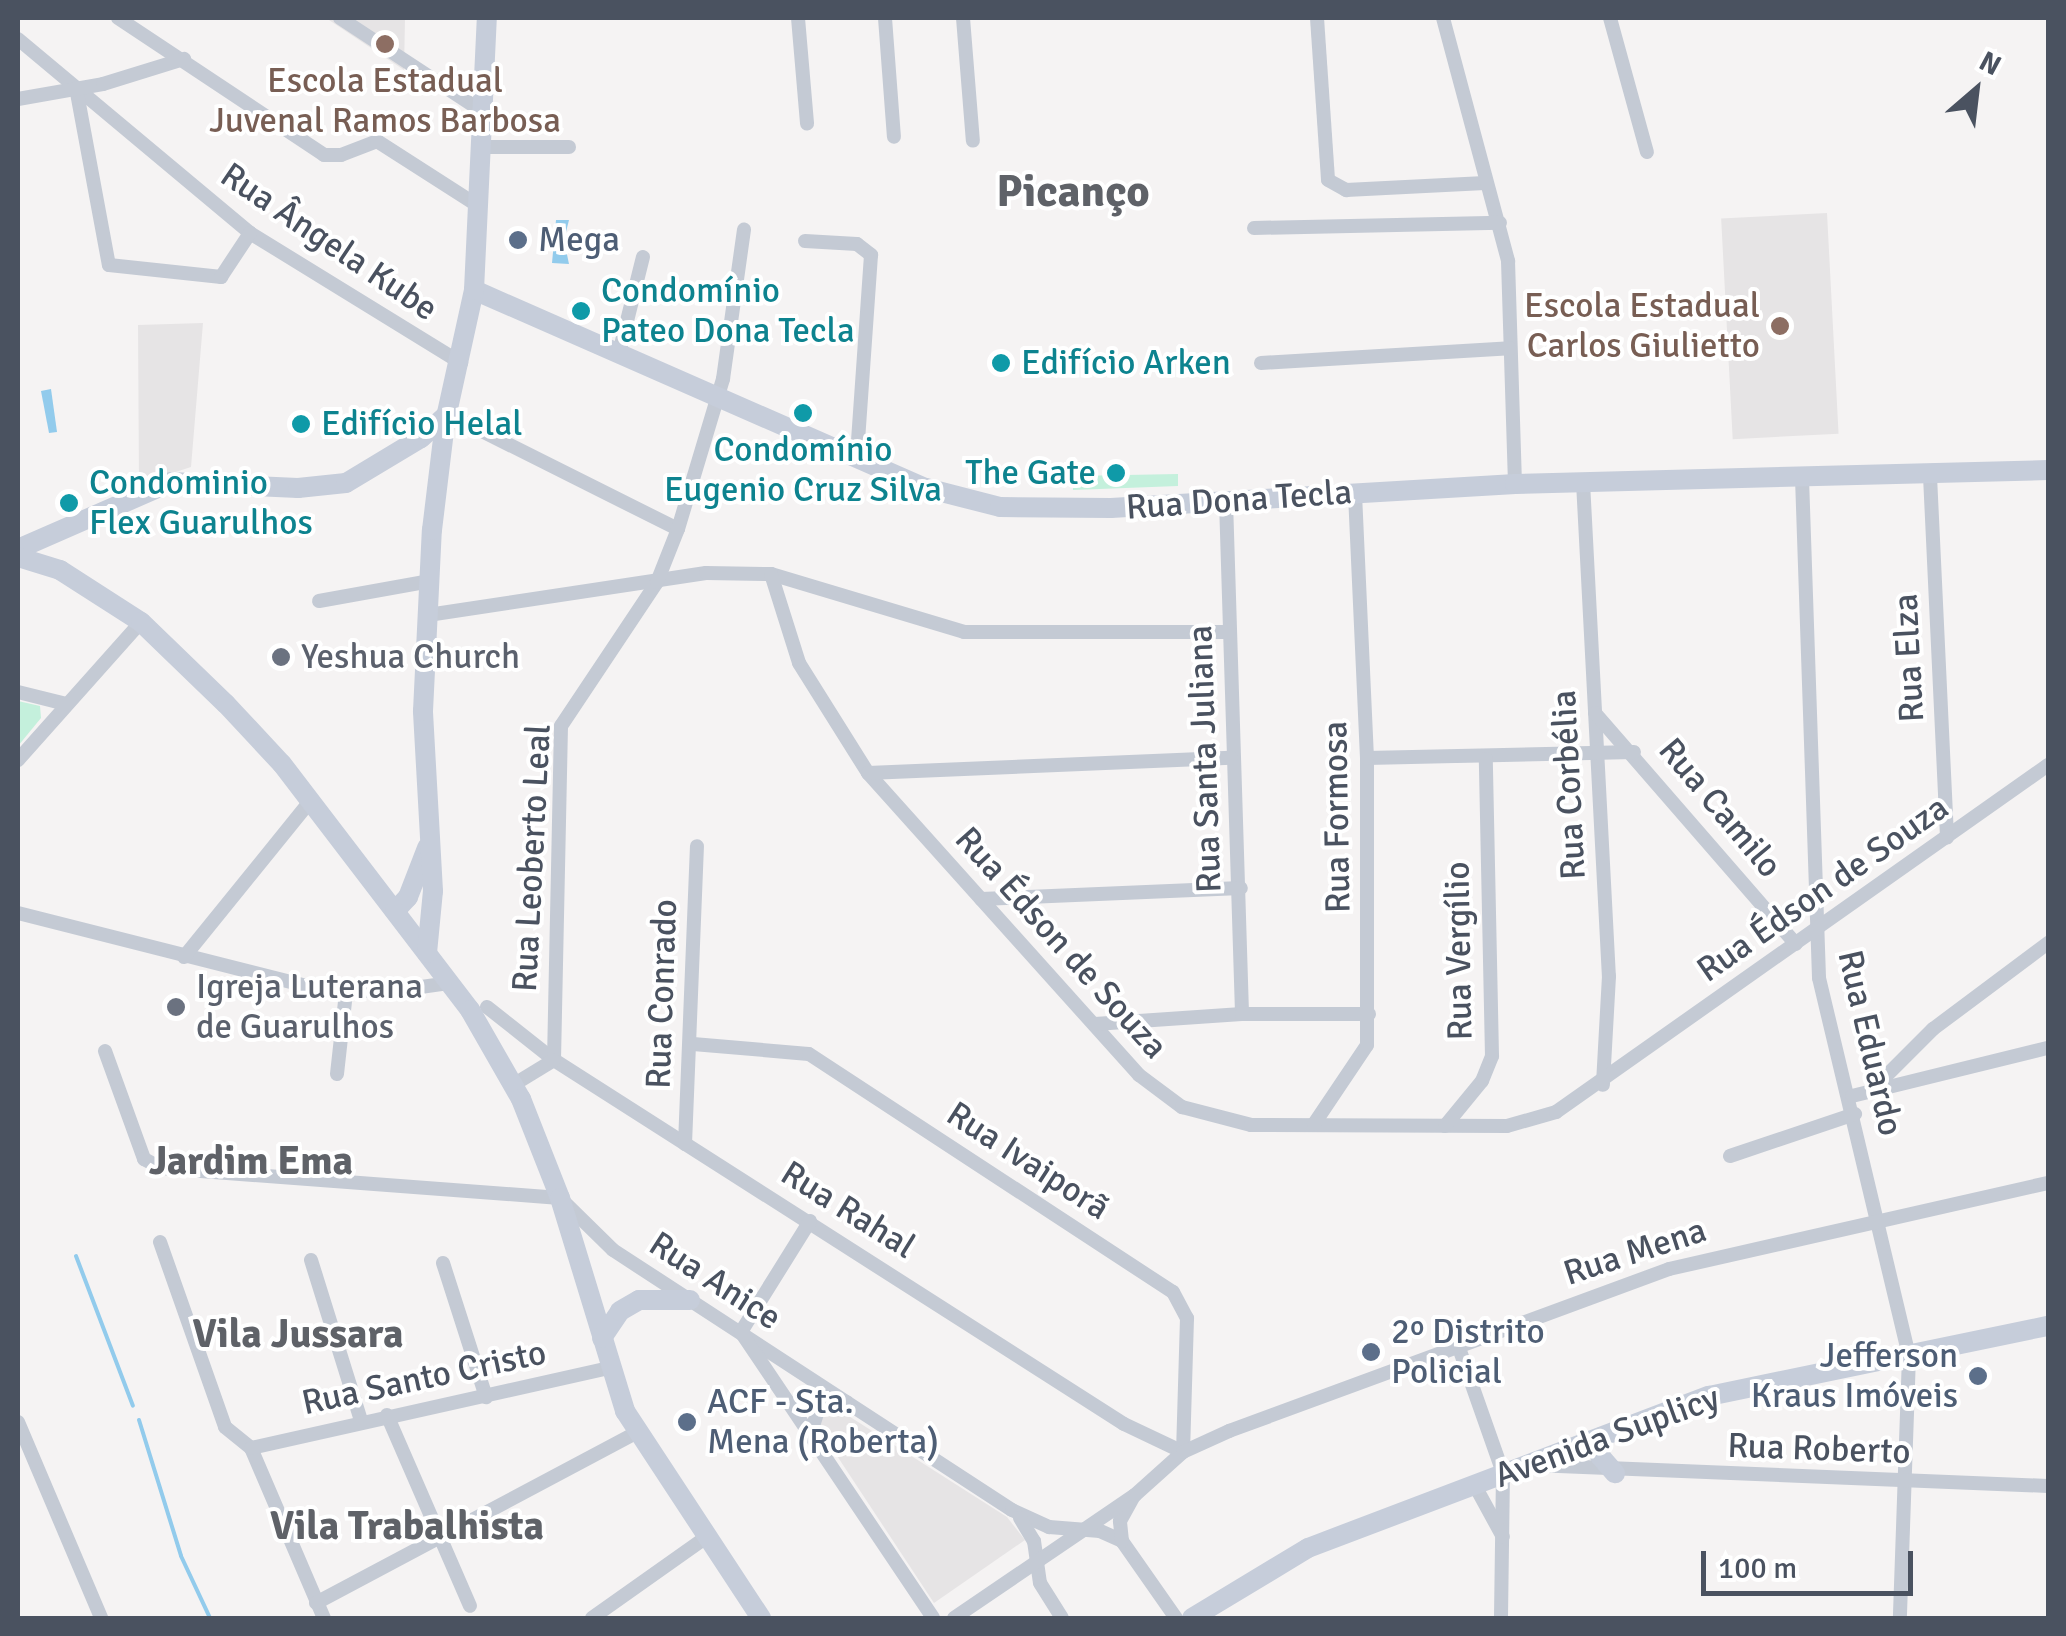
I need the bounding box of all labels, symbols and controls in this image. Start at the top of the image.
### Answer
marker: Escola Estadual Juvenal Ramos Barbosa [374,33,396,55]
north arrow [1926,40,2026,140]
text: N [1973,44,2007,83]
place label: Escola Estadual Juvenal Ramos Barbosa [209,60,561,142]
street label: Rua Ângela Kube [213,154,445,330]
district label: Picanço [996,165,1150,219]
place label: Mega [538,219,620,261]
marker: Mega [507,229,529,251]
place label: Condomínio Pateo Dona Tecla [601,270,855,352]
place label: Escola Estadual Carlos Giulietto [1524,285,1760,367]
marker: Condomínio Pateo Dona Tecla [570,300,592,322]
marker: Escola Estadual Carlos Giulietto [1769,315,1791,337]
place label: Edifício Arken [1021,342,1231,384]
marker: Edifício Arken [990,352,1012,374]
marker: Condomínio Eugenio Cruz Silva [792,402,814,424]
place label: Edifício Helal [321,403,523,445]
marker: Edifício Helal [290,413,312,435]
place label: Condomínio Eugenio Cruz Silva [664,429,942,511]
place label: The Gate [965,452,1096,494]
place label: Condominio Flex Guarulhos [89,462,313,544]
marker: The Gate [1105,462,1127,484]
street label: Rua Dona Tecla [1124,471,1354,529]
marker: Condominio Flex Guarulhos [58,492,80,514]
street label: Rua Elza [1885,593,1933,723]
street label: Rua Santa Juliana [1179,624,1231,894]
place label: Yeshua Church [301,636,520,678]
marker: Yeshua Church [270,646,292,668]
street label: Rua Corbélia [1543,689,1595,881]
street label: Rua Formosa [1314,720,1360,914]
street label: Rua Leoberto Leal [504,723,560,993]
street label: Rua Camilo [1650,730,1790,886]
street label: Rua Édson de Souza [1689,787,1957,991]
street label: Rua Édson de Souza [946,819,1176,1067]
street label: Rua Vergílio [1436,861,1482,1041]
street label: Rua Conrado [638,898,686,1090]
street label: Rua Eduardo [1828,946,1912,1140]
place label: Igreja Luterana de Guarulhos [196,966,423,1048]
marker: Igreja Luterana de Guarulhos [165,996,187,1018]
street label: Rua Ivaiporã [939,1093,1117,1229]
district label: Jardim Ema [149,1137,353,1185]
street label: Rua Rahal [773,1152,923,1268]
street label: Rua Mena [1558,1209,1712,1295]
street label: Rua Anice [641,1223,789,1339]
district label: Vila Jussara [193,1310,403,1358]
place label: 2º Distrito Policial [1391,1311,1545,1393]
street label: Rua Santo Cristo [298,1332,550,1424]
place label: Jefferson Kraus Imóveis [1751,1335,1958,1417]
marker: 2º Distrito Policial [1360,1341,1382,1363]
marker: Jefferson Kraus Imóveis [1967,1365,1989,1387]
street label: Avenida Suplicy [1489,1377,1725,1497]
place label: ACF - Sta. Mena (Roberta) [707,1381,939,1463]
marker: ACF - Sta. Mena (Roberta) [676,1411,698,1433]
street label: Rua Roberto [1727,1425,1911,1473]
district label: Vila Trabalhista [270,1502,544,1550]
scale bar [1706,1531,1918,1593]
text: 100 m [1718,1550,1797,1587]

